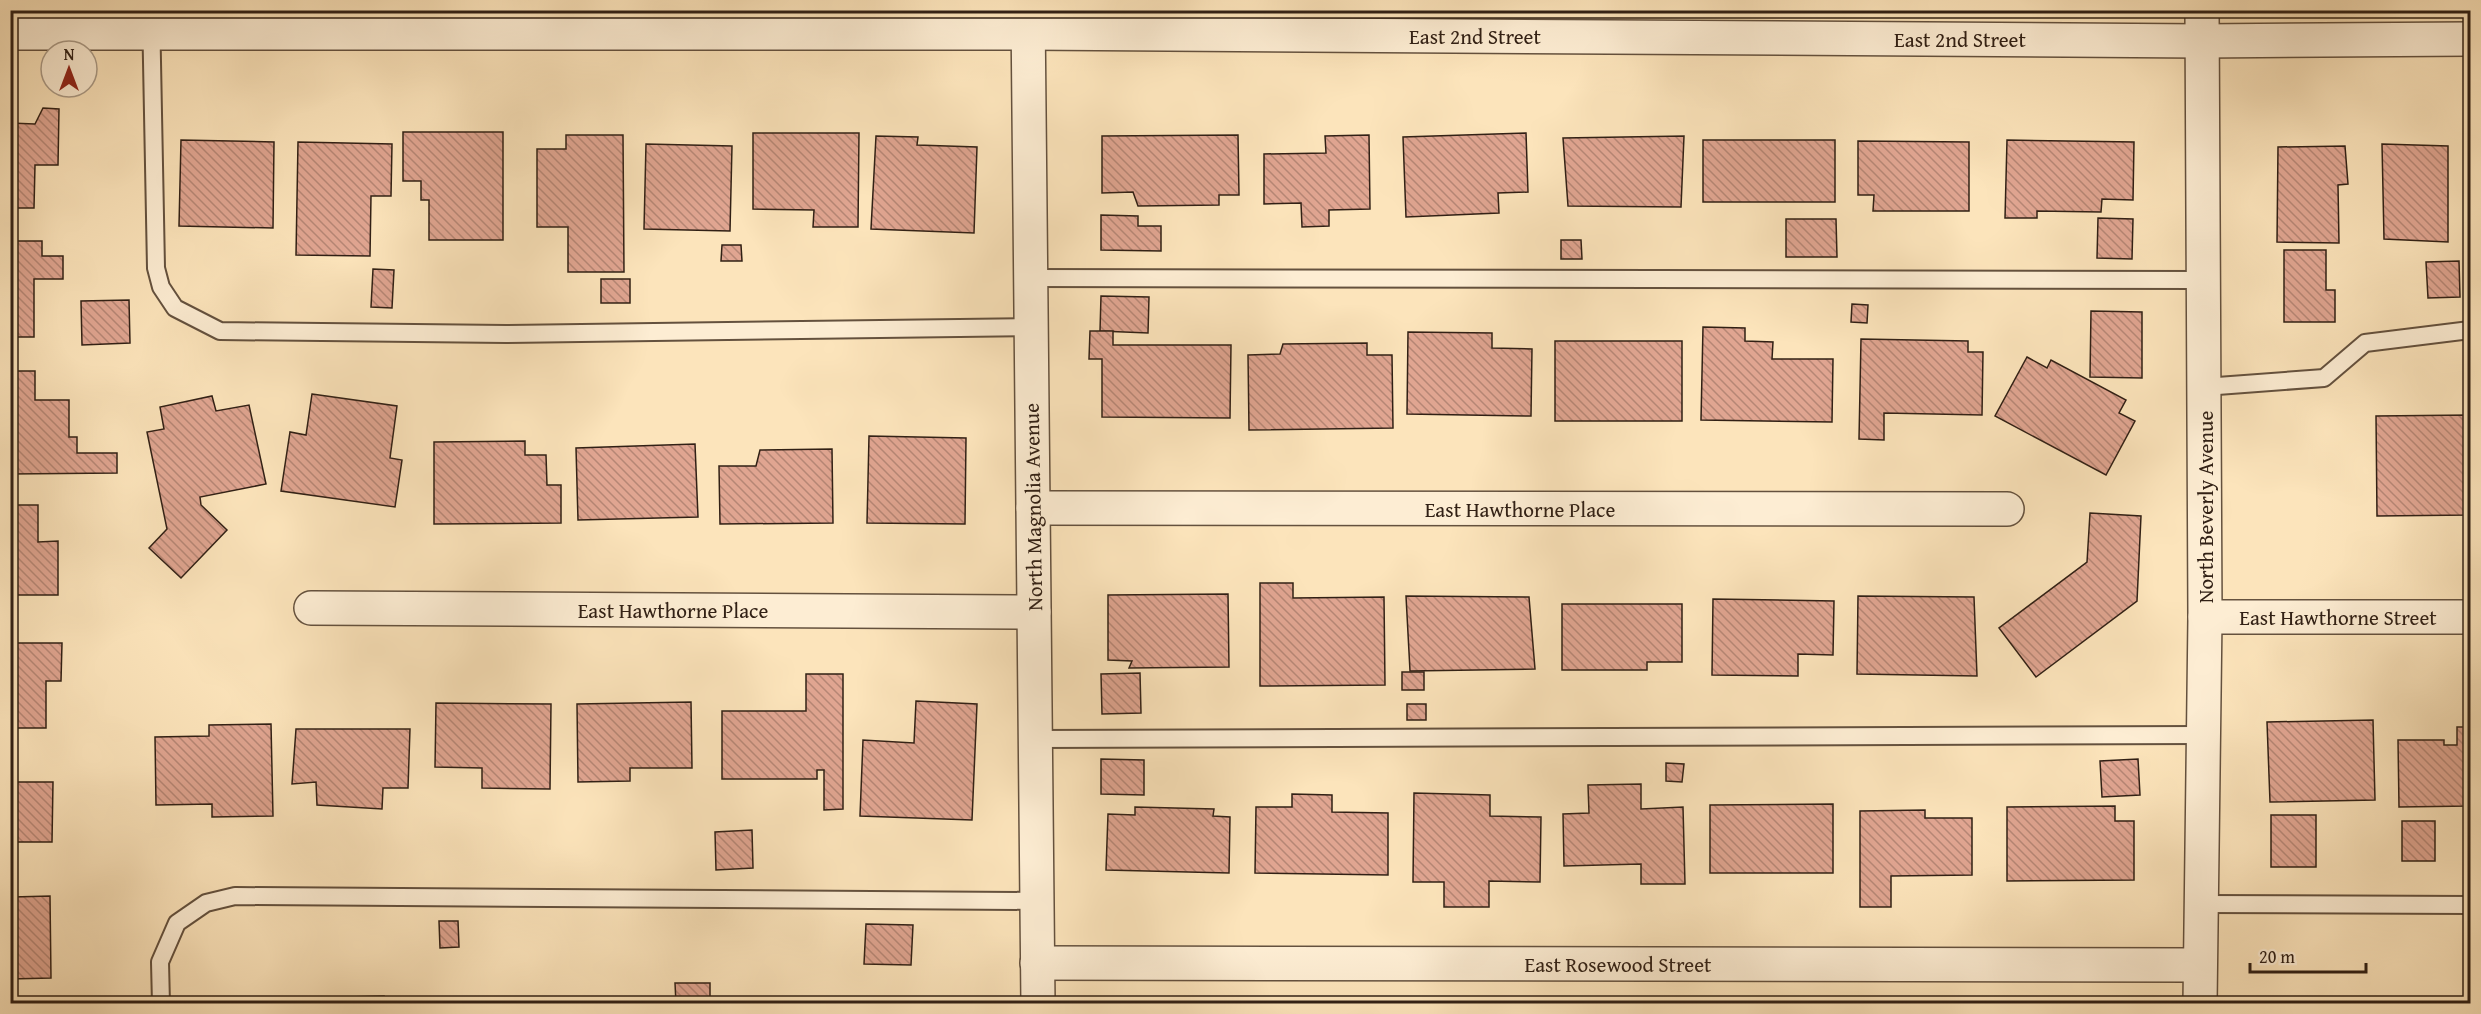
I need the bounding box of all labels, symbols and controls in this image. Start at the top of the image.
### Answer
street label: East 2nd Street [1409,21,1541,52]
street label: East 2nd Street [1894,24,2026,55]
north arrow [39,39,99,99]
text: N [64,42,75,66]
street label: North Magnolia Avenue [1016,403,1050,611]
street label: North Beverly Avenue [2190,411,2221,603]
street label: East Hawthorne Place [1425,494,1615,525]
street label: East Hawthorne Place [578,595,768,626]
street label: East Hawthorne Street [2239,602,2437,633]
scale bar [2250,936,2366,974]
text: 20 m [2259,943,2295,970]
street label: East Rosewood Street [1525,949,1712,980]

